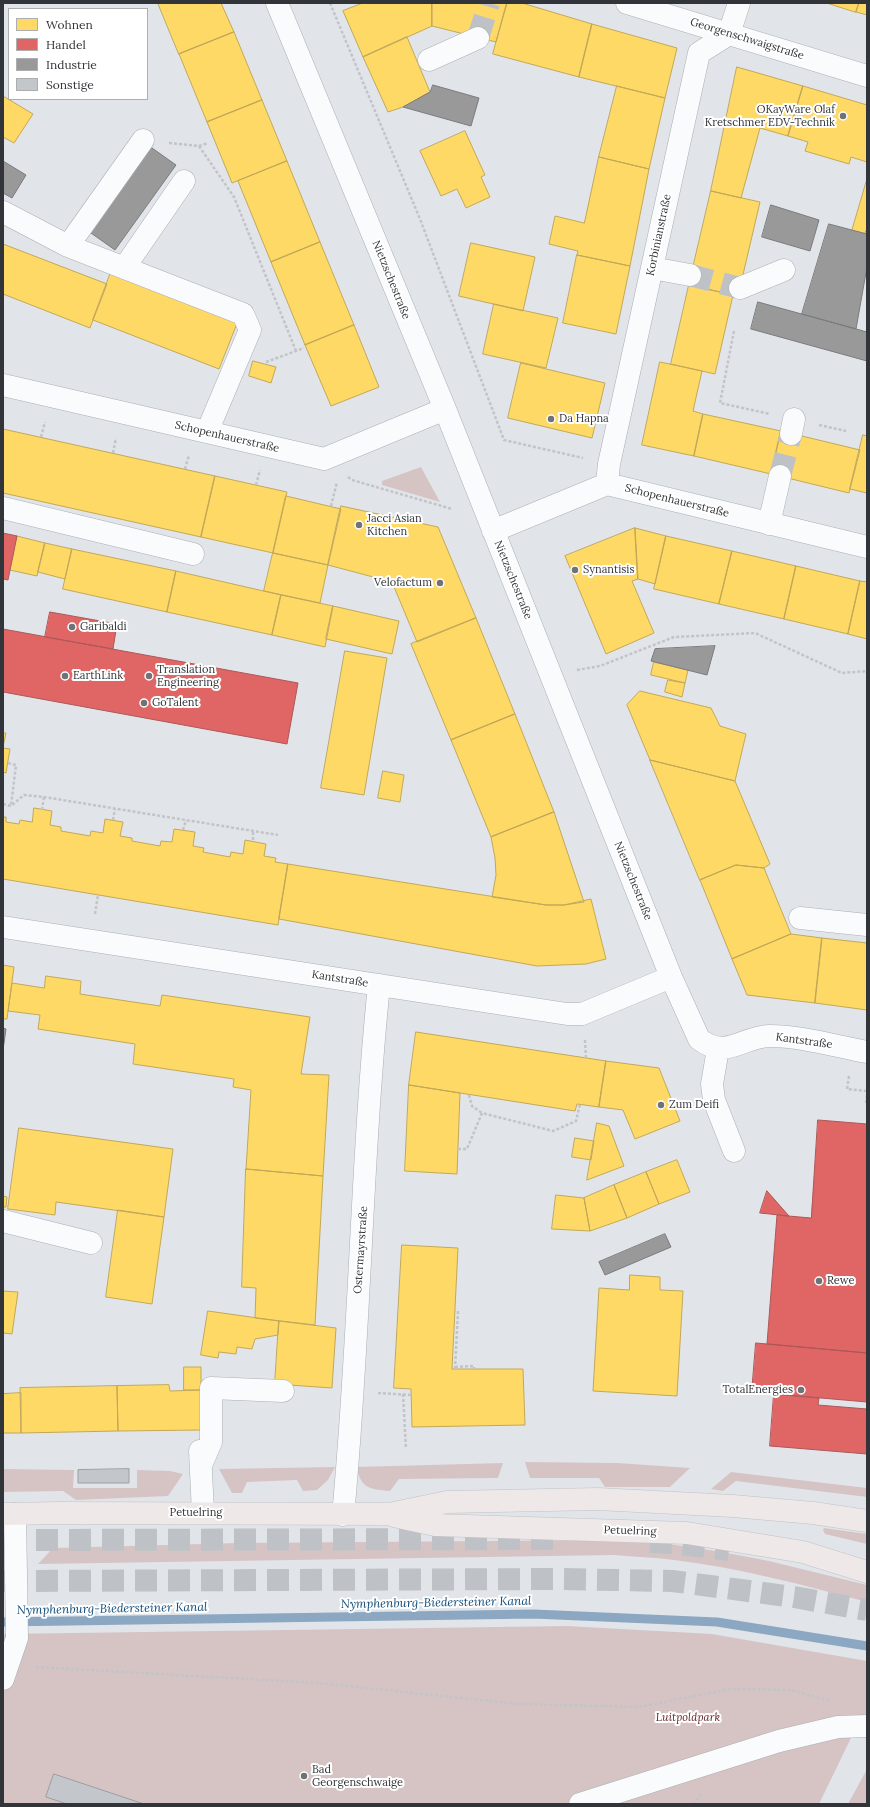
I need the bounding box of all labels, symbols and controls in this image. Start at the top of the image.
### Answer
legend [8,8,148,100]
street label: Georgenschwaigstraße [689,15,805,63]
text: Wohnen [46,17,93,32]
text: Handel [46,37,86,52]
text: Industrie [46,57,97,72]
text: Sonstige [46,77,94,92]
place label: OKayWare Olaf Kretschmer EDV-Technik [705,103,835,129]
marker: OKayWare Olaf Kretschmer EDV-Technik [838,111,848,121]
street label: Korbinianstraße [644,193,674,277]
street label: Nietzschestraße [369,239,413,321]
place label: Da Hapna [559,412,609,426]
marker: Da Hapna [546,414,556,424]
street label: Schopenhauerstraße [173,419,281,455]
street label: Schopenhauerstraße [624,482,730,520]
place label: Jacci Asian Kitchen [367,512,422,538]
marker: Jacci Asian Kitchen [354,520,364,530]
street label: Nietzschestraße [491,539,535,621]
place label: Synantisis [583,563,635,577]
marker: Synantisis [570,565,580,575]
place label: Velofactum [374,576,432,590]
marker: Velofactum [435,578,445,588]
place label: Garibaldi [80,620,127,634]
marker: Garibaldi [67,622,77,632]
place label: Translation Engineering [157,663,219,689]
place label: EarthLink [73,669,123,683]
marker: EarthLink [60,671,70,681]
marker: Translation Engineering [144,671,154,681]
place label: GoTalent [152,696,199,710]
marker: GoTalent [139,698,149,708]
street label: Nietzschestraße [611,840,655,922]
street label: Kantstraße [311,968,369,990]
street label: Kantstraße [775,1030,833,1052]
place label: Zum Deifi [669,1098,719,1112]
marker: Zum Deifi [656,1100,666,1110]
street label: Ostermayrstraße [351,1206,371,1294]
place label: Rewe [827,1274,854,1288]
marker: Rewe [814,1276,824,1286]
place label: TotalEnergies [723,1383,793,1397]
marker: TotalEnergies [796,1385,806,1395]
street label: Petuelring [170,1506,222,1520]
street label: Petuelring [603,1523,657,1539]
water label: Nymphenburg-Biedersteiner Kanal [341,1594,531,1612]
water label: Nymphenburg-Biedersteiner Kanal [17,1600,207,1618]
park label: Luitpoldpark [656,1711,720,1725]
place label: Bad Georgenschwaige [312,1763,403,1789]
marker: Bad Georgenschwaige [299,1771,309,1781]

